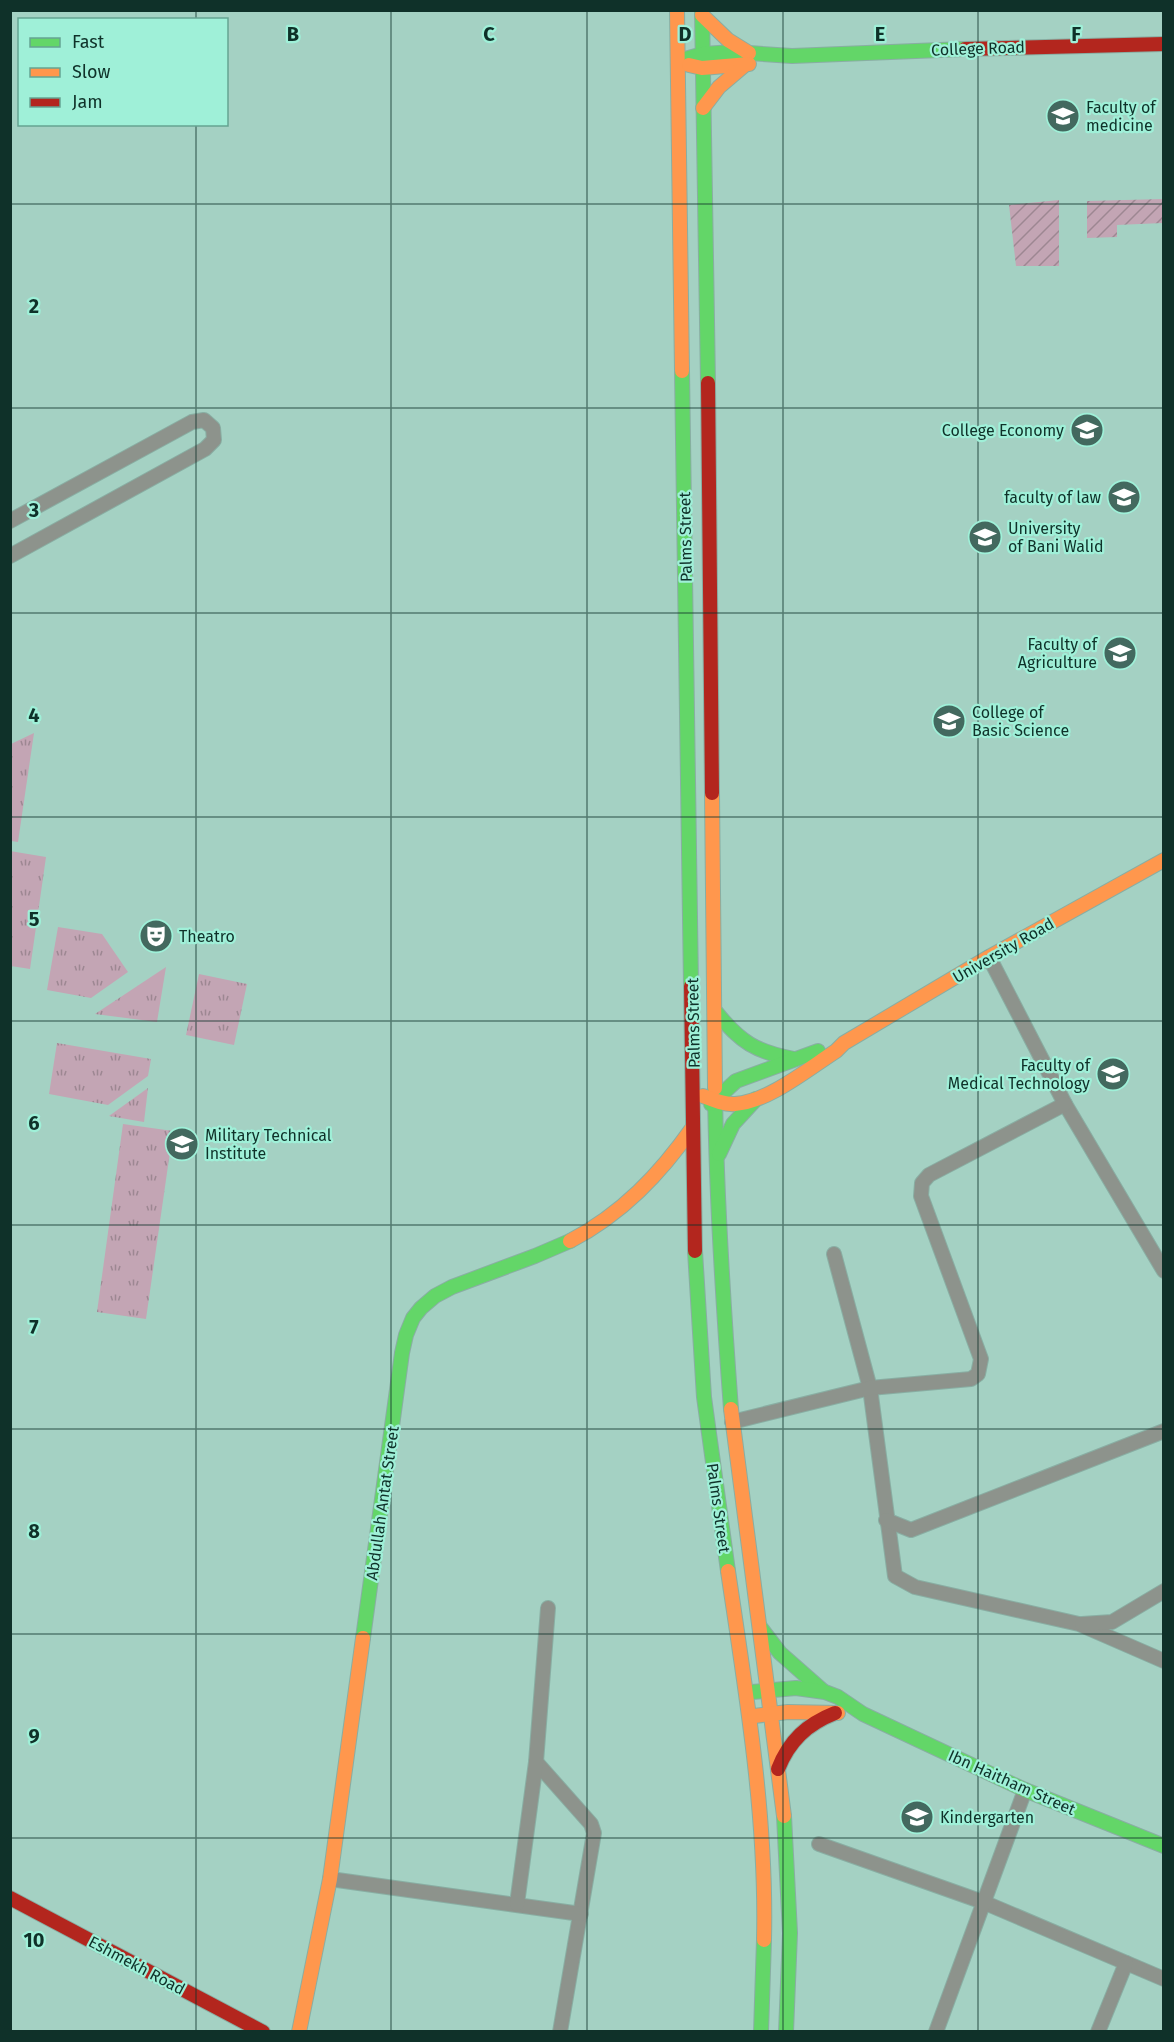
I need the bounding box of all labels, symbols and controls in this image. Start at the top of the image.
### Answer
legend [18,18,228,126]
text: B [287,22,299,46]
text: C [483,22,495,46]
text: D [678,22,692,46]
text: E [875,22,885,46]
text: F [1071,22,1081,46]
text: Fast [72,31,105,53]
street label: College Road [931,37,1025,60]
text: Slow [72,61,111,83]
text: Jam [72,91,103,113]
school or university icon: Faculty of medicine [1045,98,1081,134]
place label: Faculty of medicine [1086,98,1157,135]
text: 2 [29,294,39,318]
school or university icon: College Economy [1069,412,1105,448]
place label: College Economy [942,421,1064,440]
school or university icon: faculty of law [1106,479,1142,515]
place label: faculty of law [1004,488,1102,507]
street label: Palms Street [675,491,696,582]
text: 3 [28,498,39,522]
school or university icon: University of Bani Walid [967,519,1003,555]
place label: University of Bani Walid [1008,519,1104,556]
place label: Faculty of Agriculture [1018,635,1099,672]
school or university icon: Faculty of Agriculture [1102,635,1138,671]
text: 4 [28,703,40,727]
school or university icon: College of Basic Science [931,703,967,739]
place label: College of Basic Science [972,703,1069,740]
text: 5 [29,907,40,931]
street label: University Road [949,914,1057,987]
theatre icon: Theatro [138,918,174,954]
place label: Theatro [179,927,235,946]
street label: Palms Street [683,977,704,1068]
place label: Faculty of Medical Technology [948,1056,1092,1093]
school or university icon: Faculty of Medical Technology [1095,1056,1131,1092]
text: 6 [28,1111,40,1135]
school or university icon: Military Technical Institute [164,1126,200,1162]
place label: Military Technical Institute [205,1126,332,1163]
text: 7 [29,1315,39,1339]
street label: Abdullah Antat Street [362,1425,403,1581]
street label: Palms Street [703,1462,734,1554]
text: 8 [28,1519,40,1543]
text: 9 [28,1724,40,1748]
street label: Ibn Haitham Street [945,1746,1079,1819]
school or university icon: Kindergarten [899,1799,935,1835]
place label: Kindergarten [940,1808,1034,1827]
text: 10 [24,1928,44,1952]
street label: Eshmekh Road [85,1932,188,1999]

